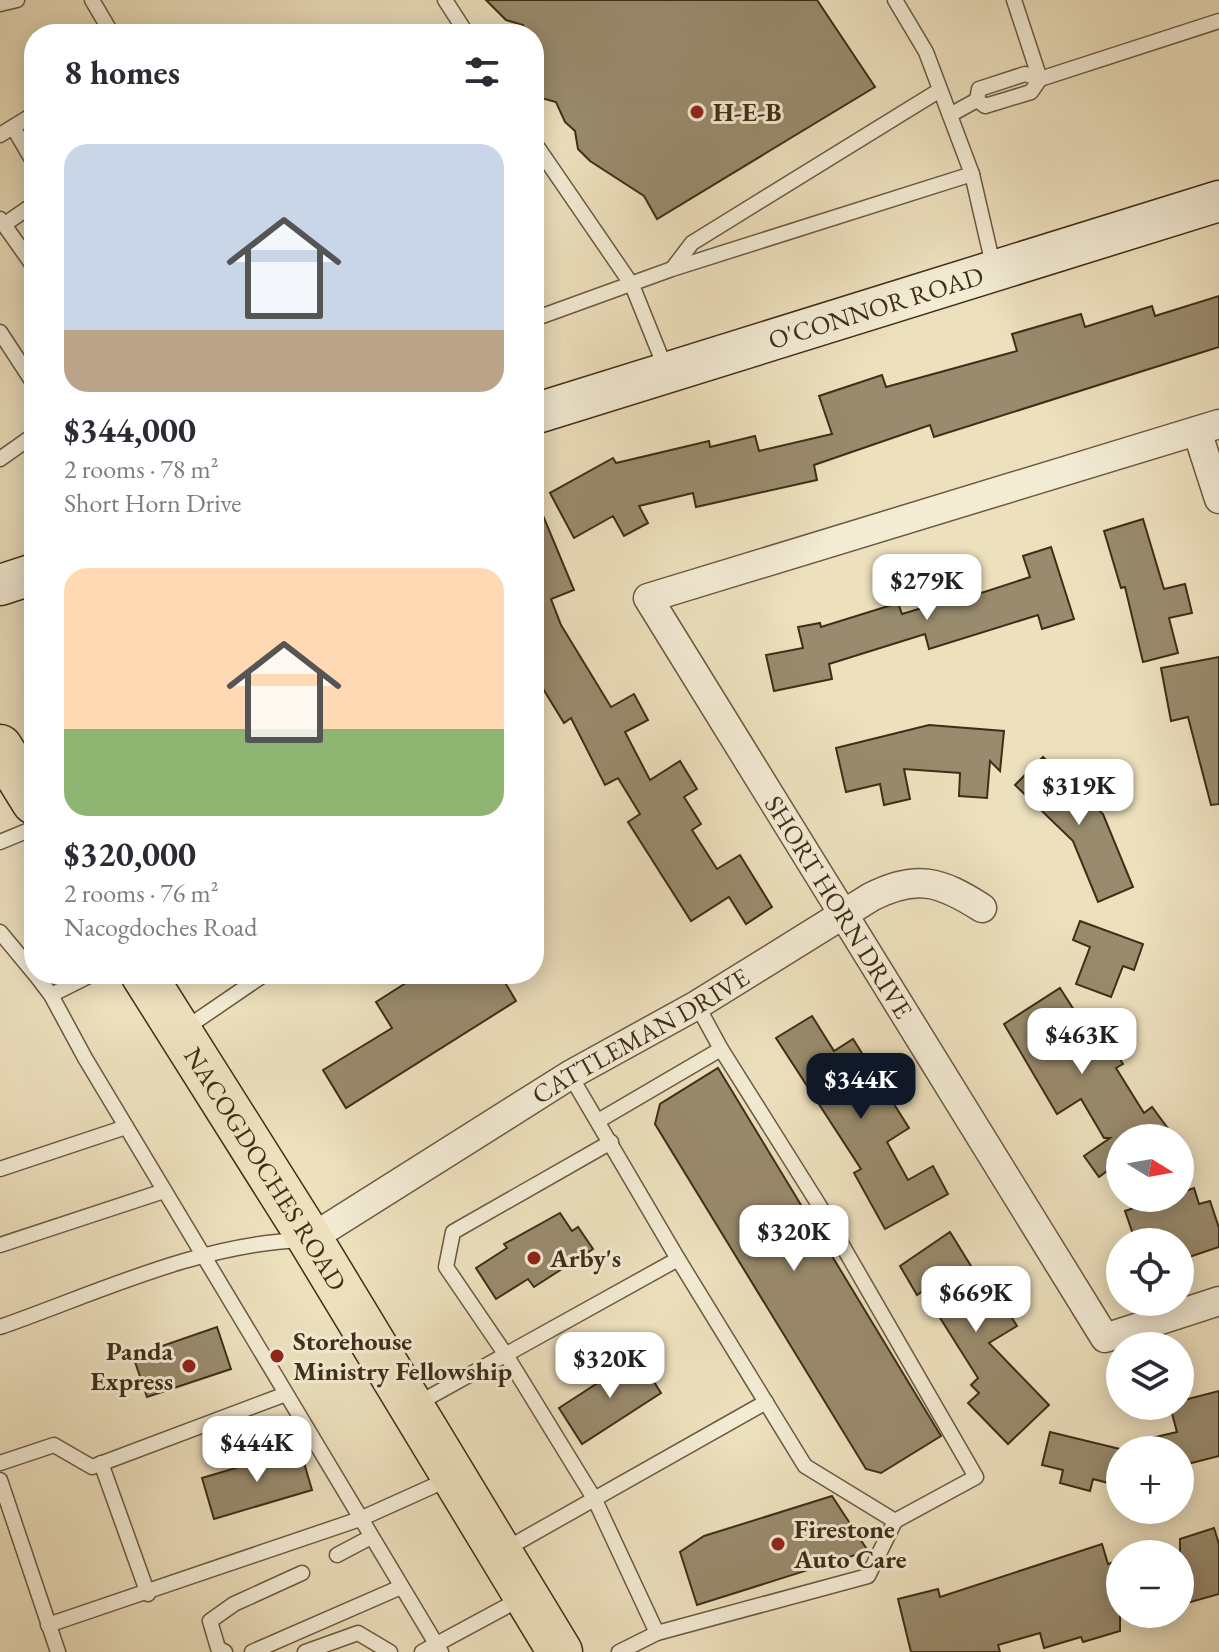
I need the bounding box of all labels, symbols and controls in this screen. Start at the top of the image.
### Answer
text: 8 homes [64,50,180,94]
icon: filters [460,50,504,94]
place label: H-E-B [713,95,781,129]
marker: H-E-B [688,103,706,121]
icon: home [212,196,356,340]
street label: O'CONNOR ROAD [764,258,988,357]
text: $344,000 [64,408,196,452]
text: 2 rooms · 78 m² [64,452,219,486]
text: Short Horn Drive [64,486,241,520]
pin: $279K [871,554,983,622]
text: $279K [890,563,964,597]
icon: home [212,620,356,764]
pin: $319K [1023,759,1135,827]
text: $319K [1042,768,1116,802]
street label: SHORT HORN DRIVE [757,789,921,1025]
text: $320,000 [64,832,196,876]
text: 2 rooms · 76 m² [64,876,219,910]
text: Nacogdoches Road [64,910,257,944]
street label: CATTLEMAN DRIVE [525,960,756,1112]
pin: $463K [1026,1008,1138,1076]
text: $463K [1045,1017,1119,1051]
street label: NACOGDOCHES ROAD [176,1041,354,1297]
pin: $344K [805,1053,917,1121]
text: $344K [824,1062,898,1096]
north arrow [1106,1124,1194,1212]
map controls [1106,1124,1194,1628]
pin: $320K [738,1205,850,1273]
text: $320K [757,1214,831,1248]
button: locate [1106,1228,1194,1316]
place label: Arby's [549,1241,621,1275]
marker: Arby's [525,1249,543,1267]
pin: $669K [920,1266,1032,1334]
text: $669K [939,1275,1013,1309]
place label: Storehouse Ministry Fellowship [293,1324,512,1388]
pin: $320K [554,1332,666,1400]
button: layers [1106,1332,1194,1420]
place label: Panda Express [91,1334,174,1398]
text: $320K [573,1341,647,1375]
marker: Storehouse Ministry Fellowship [268,1347,286,1365]
marker: Panda Express [180,1357,198,1375]
pin: $444K [201,1416,313,1484]
text: $444K [220,1425,294,1459]
button: + [1106,1436,1194,1524]
place label: Firestone Auto Care [793,1512,907,1576]
marker: Firestone Auto Care [769,1535,787,1553]
button: − [1106,1540,1194,1628]

